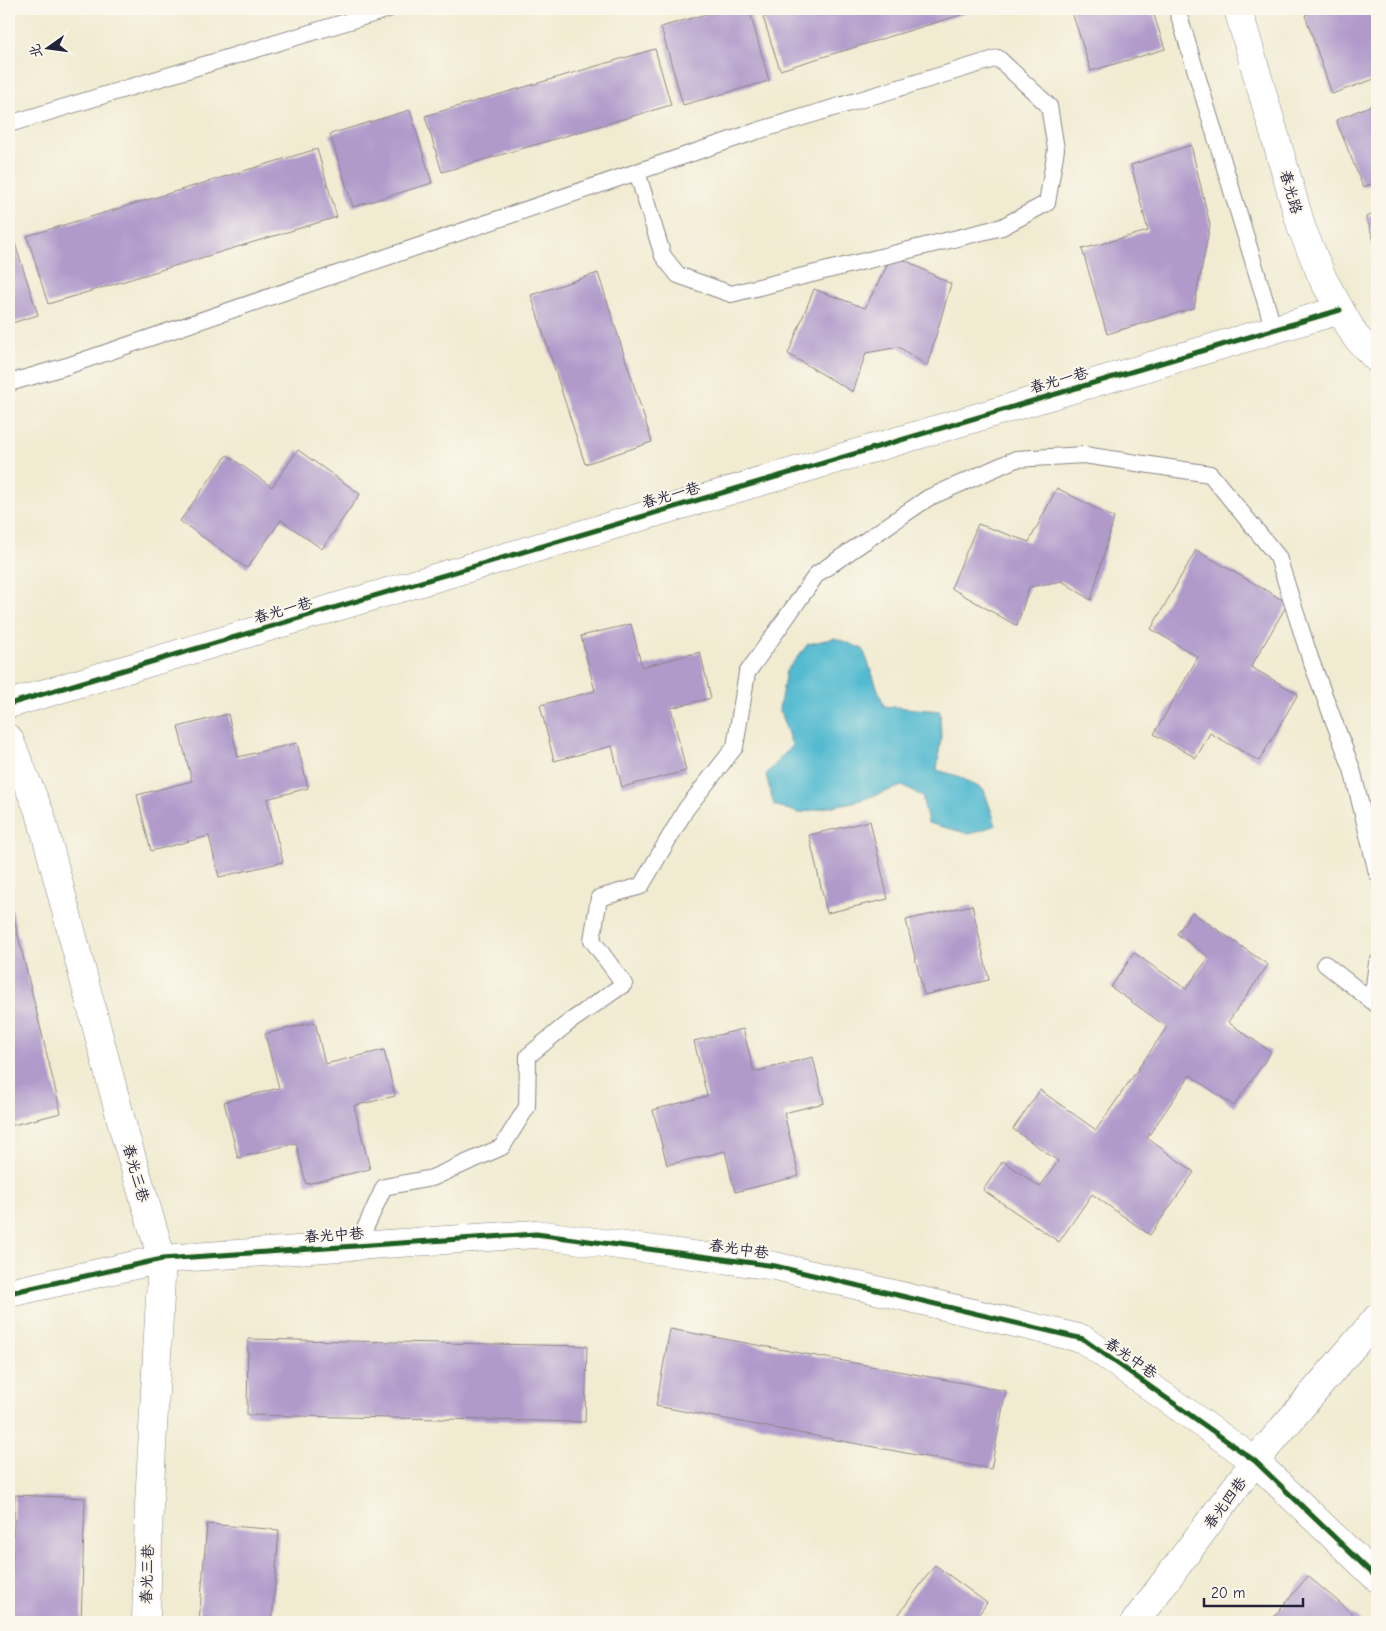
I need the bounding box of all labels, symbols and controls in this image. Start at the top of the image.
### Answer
north arrow [22,22,72,72]
text: 北 [26,42,46,60]
street label: 春光路 [1276,168,1306,216]
street label: 春光一巷 [1028,363,1090,397]
street label: 春光一巷 [640,478,702,512]
street label: 春光一巷 [252,593,314,627]
street label: 春光三巷 [119,1142,153,1204]
street label: 春光中巷 [303,1224,365,1246]
street label: 春光中巷 [708,1236,770,1262]
street label: 春光中巷 [1101,1333,1161,1383]
street label: 春光四巷 [1200,1474,1250,1532]
street label: 春光三巷 [137,1544,157,1604]
scale bar [1204,1576,1302,1608]
text: 20 m [1211,1584,1245,1602]

